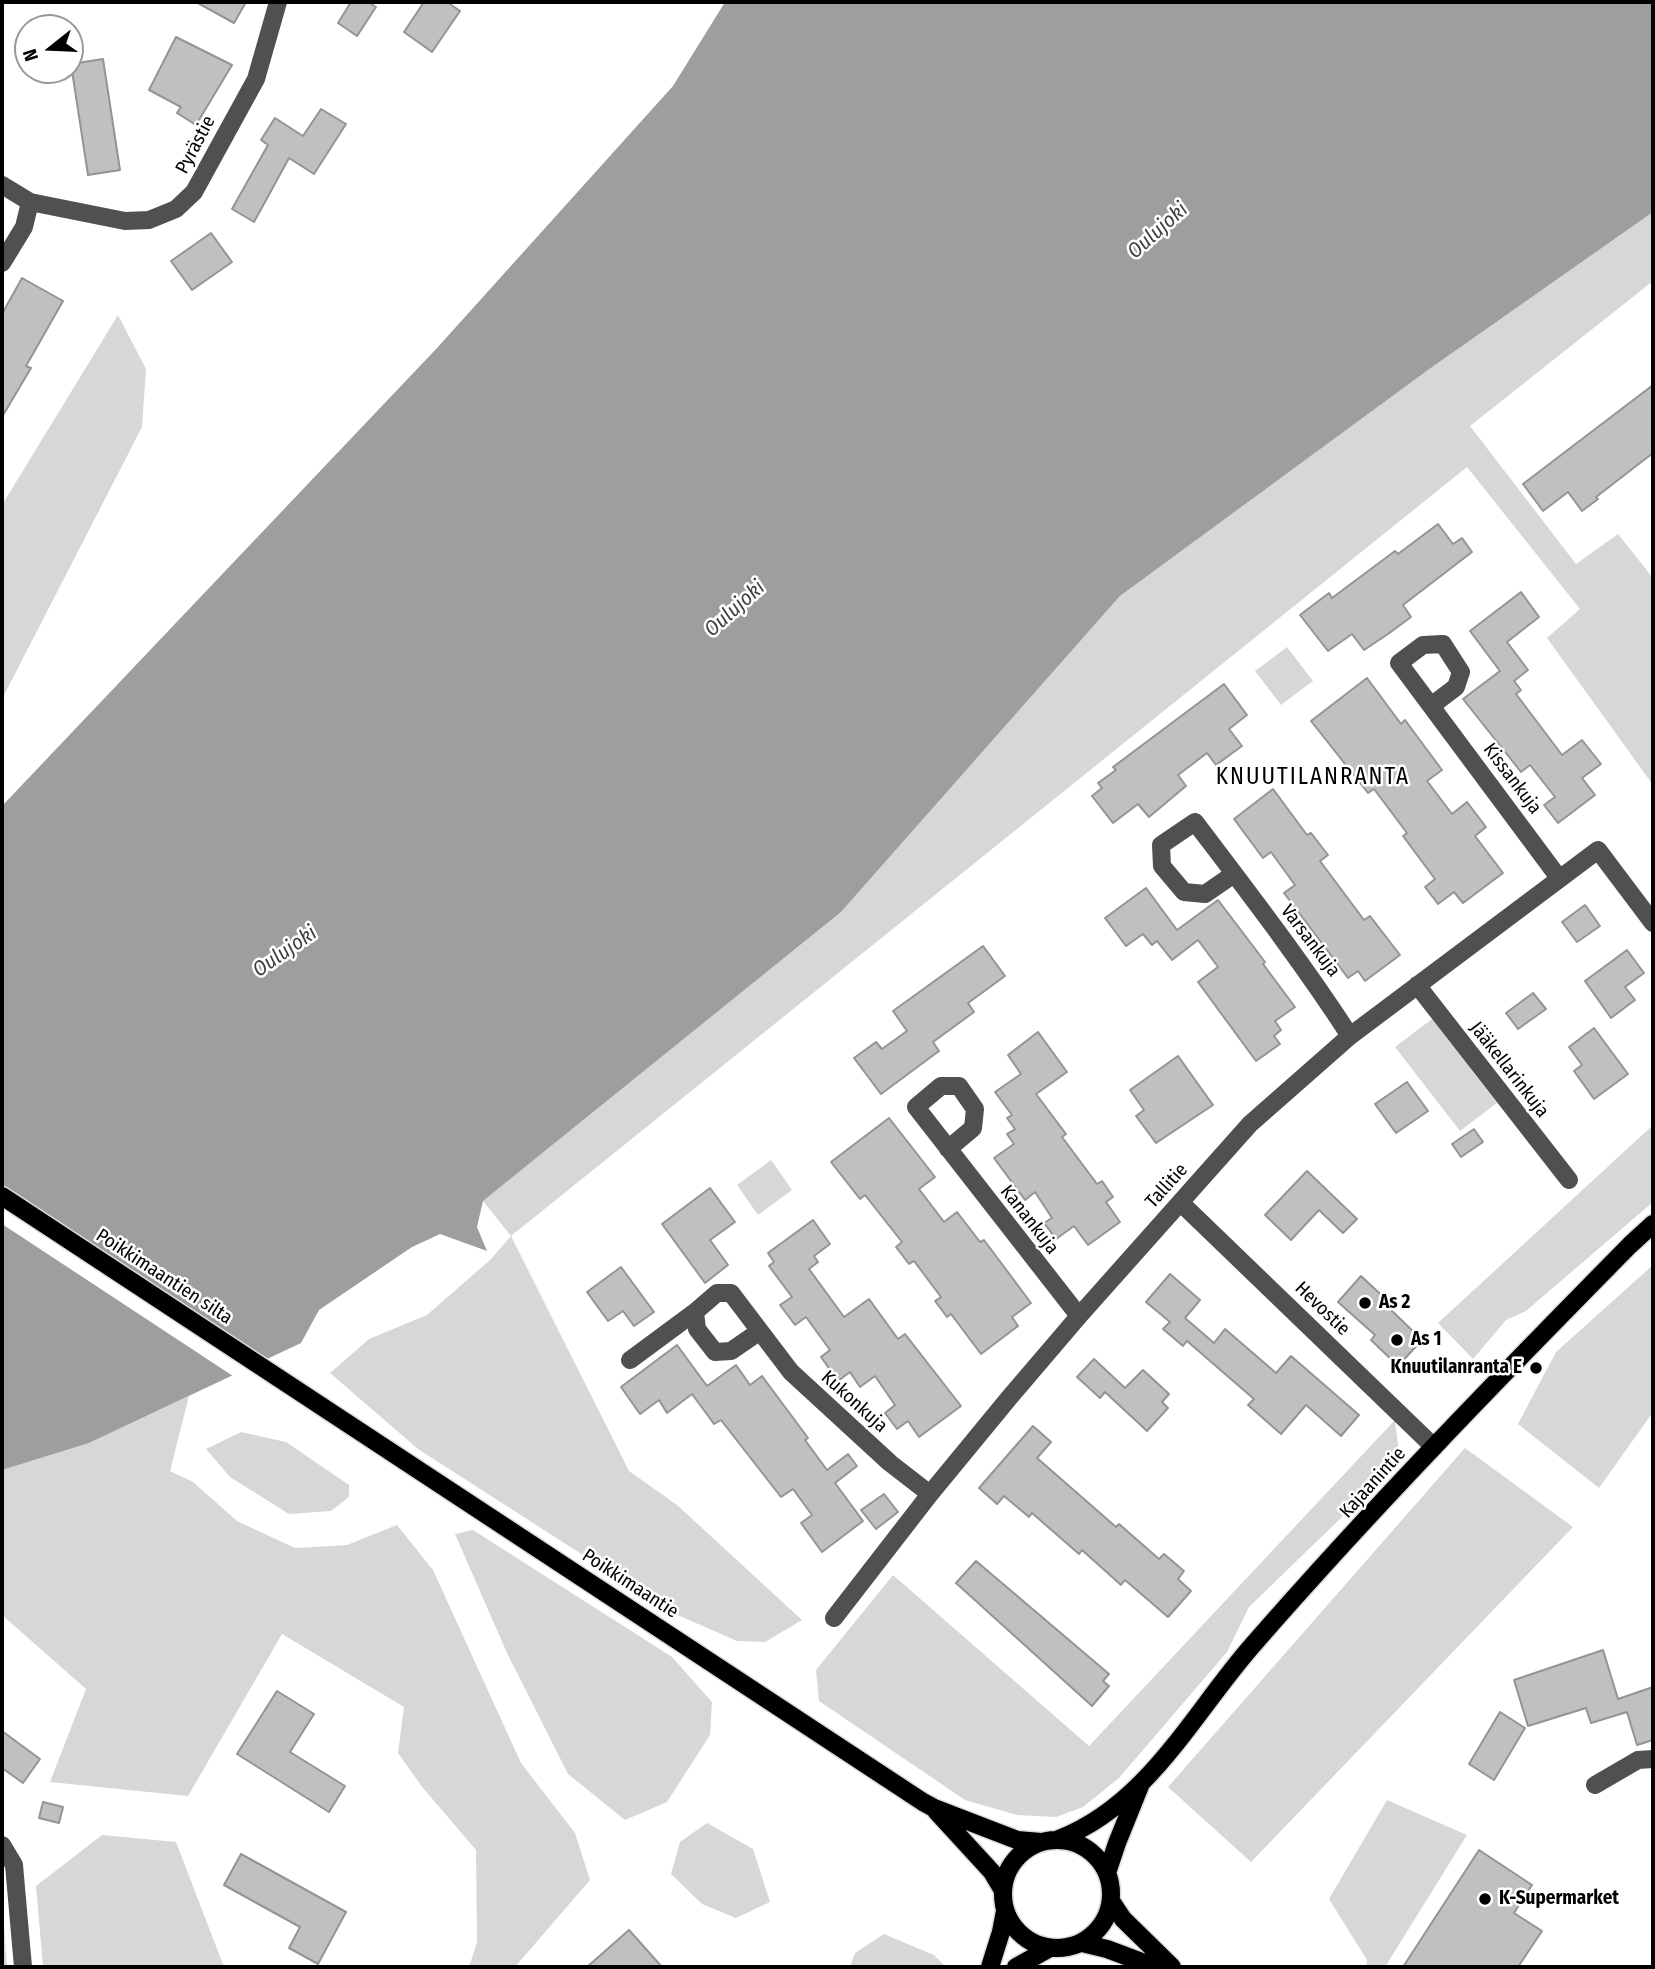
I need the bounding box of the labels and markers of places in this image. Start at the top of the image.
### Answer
place label: As 2 [1379,1292,1410,1314]
marker: As 2 [1357,1295,1373,1311]
place label: As 1 [1411,1329,1442,1351]
marker: As 1 [1389,1332,1405,1348]
place label: Knuutilanranta E [1390,1357,1522,1379]
marker: Knuutilanranta E [1528,1360,1544,1376]
place label: K-Supermarket [1499,1888,1619,1910]
marker: K-Supermarket [1477,1891,1493,1907]

